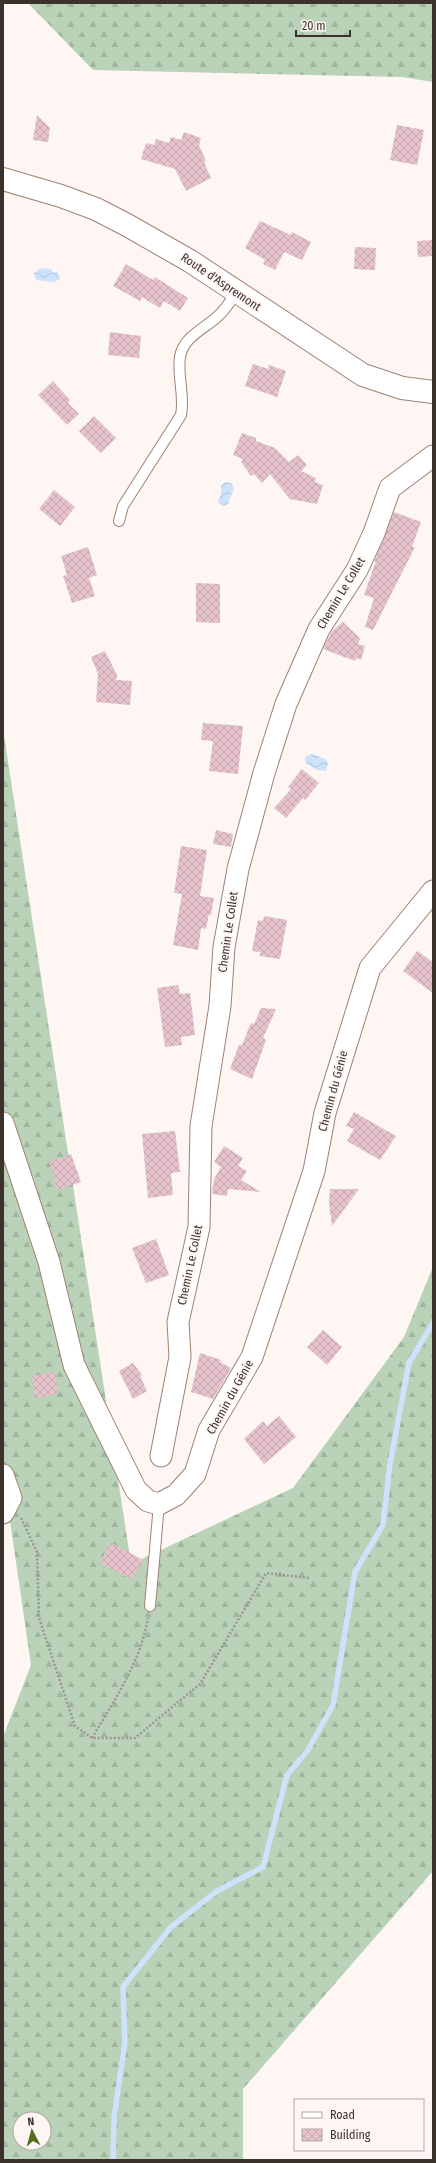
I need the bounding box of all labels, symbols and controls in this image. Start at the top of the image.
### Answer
scale bar [296,12,350,38]
text: 20 m [302,19,326,33]
street label: Route d'Aspremont [178,250,264,314]
street label: Chemin Le Collet [314,554,368,632]
street label: Chemin Le Collet [215,890,241,973]
street label: Chemin du Génie [315,1049,351,1133]
street label: Chemin Le Collet [175,1224,205,1306]
street label: Chemin du Génie [204,1357,256,1437]
legend [294,2099,424,2151]
text: Road [330,2108,355,2122]
north arrow [12,2111,52,2151]
text: N [27,2115,35,2128]
text: Building [330,2128,371,2142]

